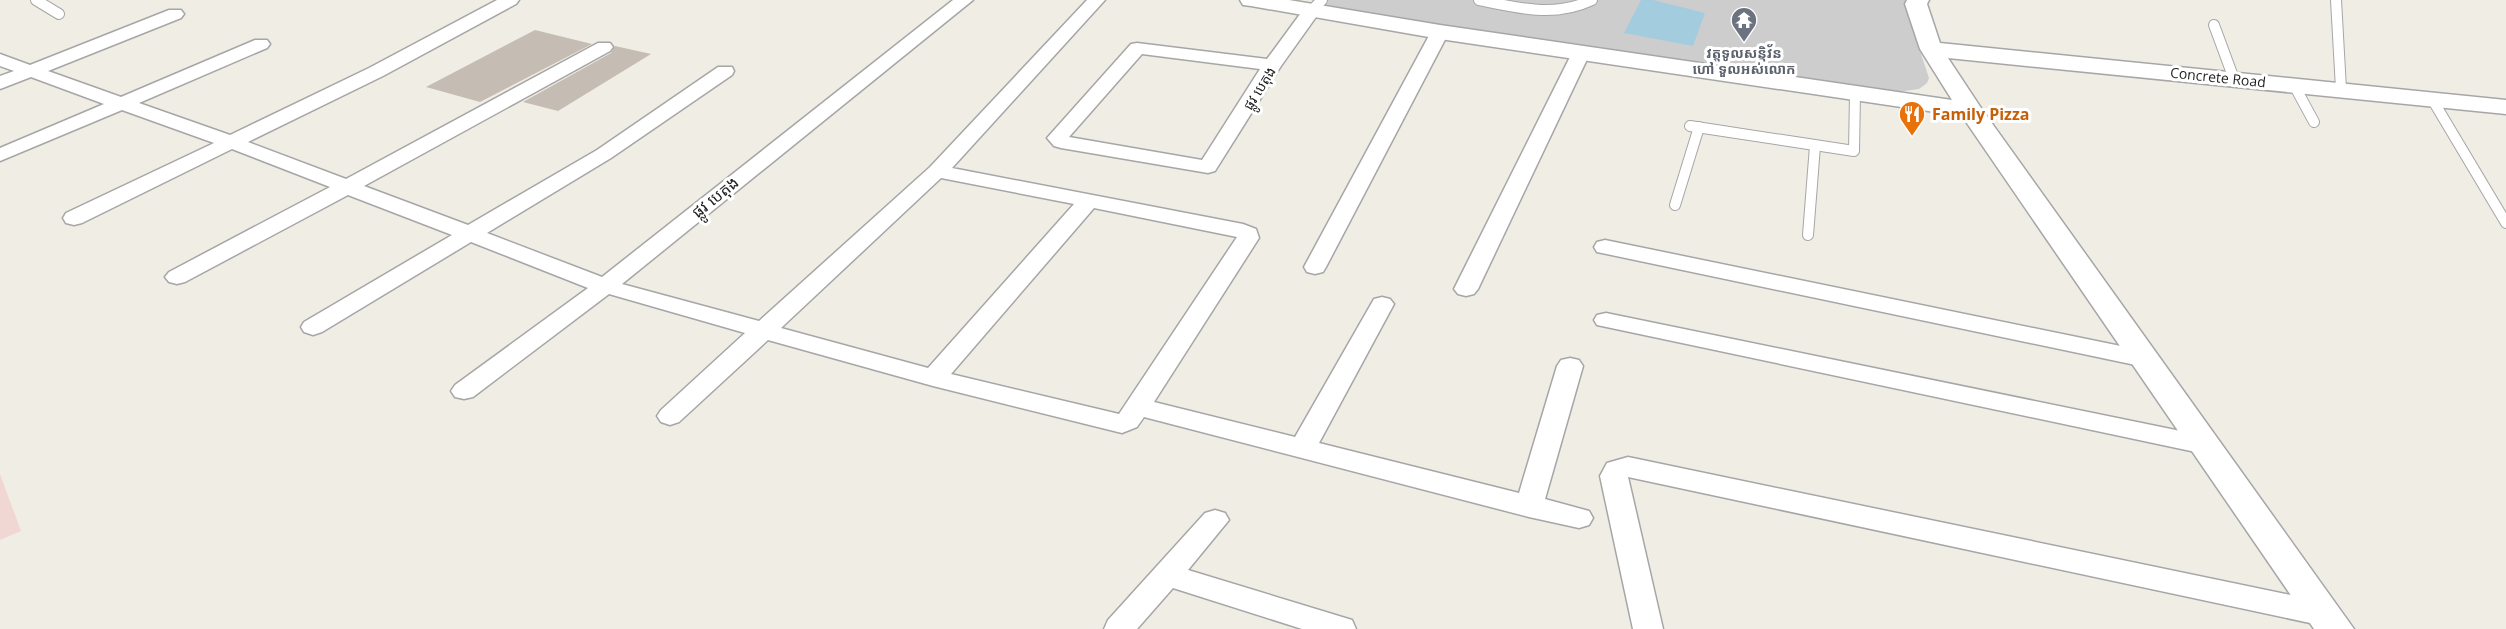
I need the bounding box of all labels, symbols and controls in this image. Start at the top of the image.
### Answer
temple icon: វត្តទូលសន្តិវ័ន ហៅ ទួលអស់លោក [1729,5,1759,43]
place label: វត្តទូលសន្តិវ័ន ហៅ ទួលអស់លោក [1692,43,1796,78]
street label: ផ្លូវ បេតុង [1238,63,1282,115]
street label: Concrete Road [2169,63,2267,91]
restaurant icon: Family Pizza [1897,99,1927,137]
place label: Family Pizza [1932,103,2029,125]
street label: ផ្លូវ បេតុង [687,171,745,226]

